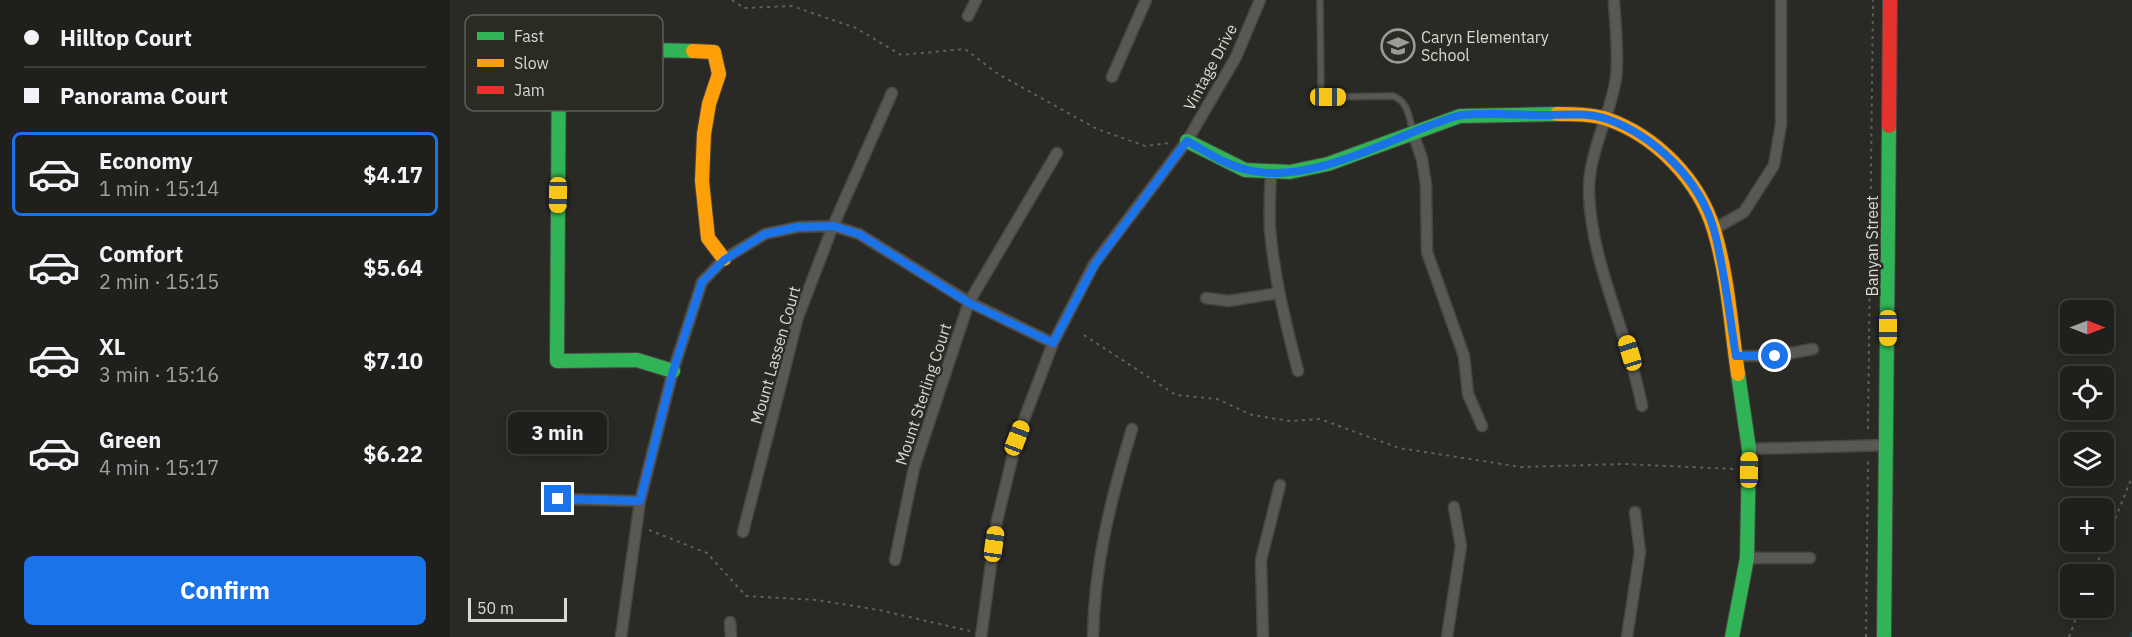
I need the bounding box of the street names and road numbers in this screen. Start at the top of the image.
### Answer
street label: Vintage Drive [1179,20,1241,114]
street label: Banyan Street [1862,195,1882,297]
street label: Mount Lassen Court [746,284,804,426]
street label: Mount Sterling Court [891,320,955,468]

